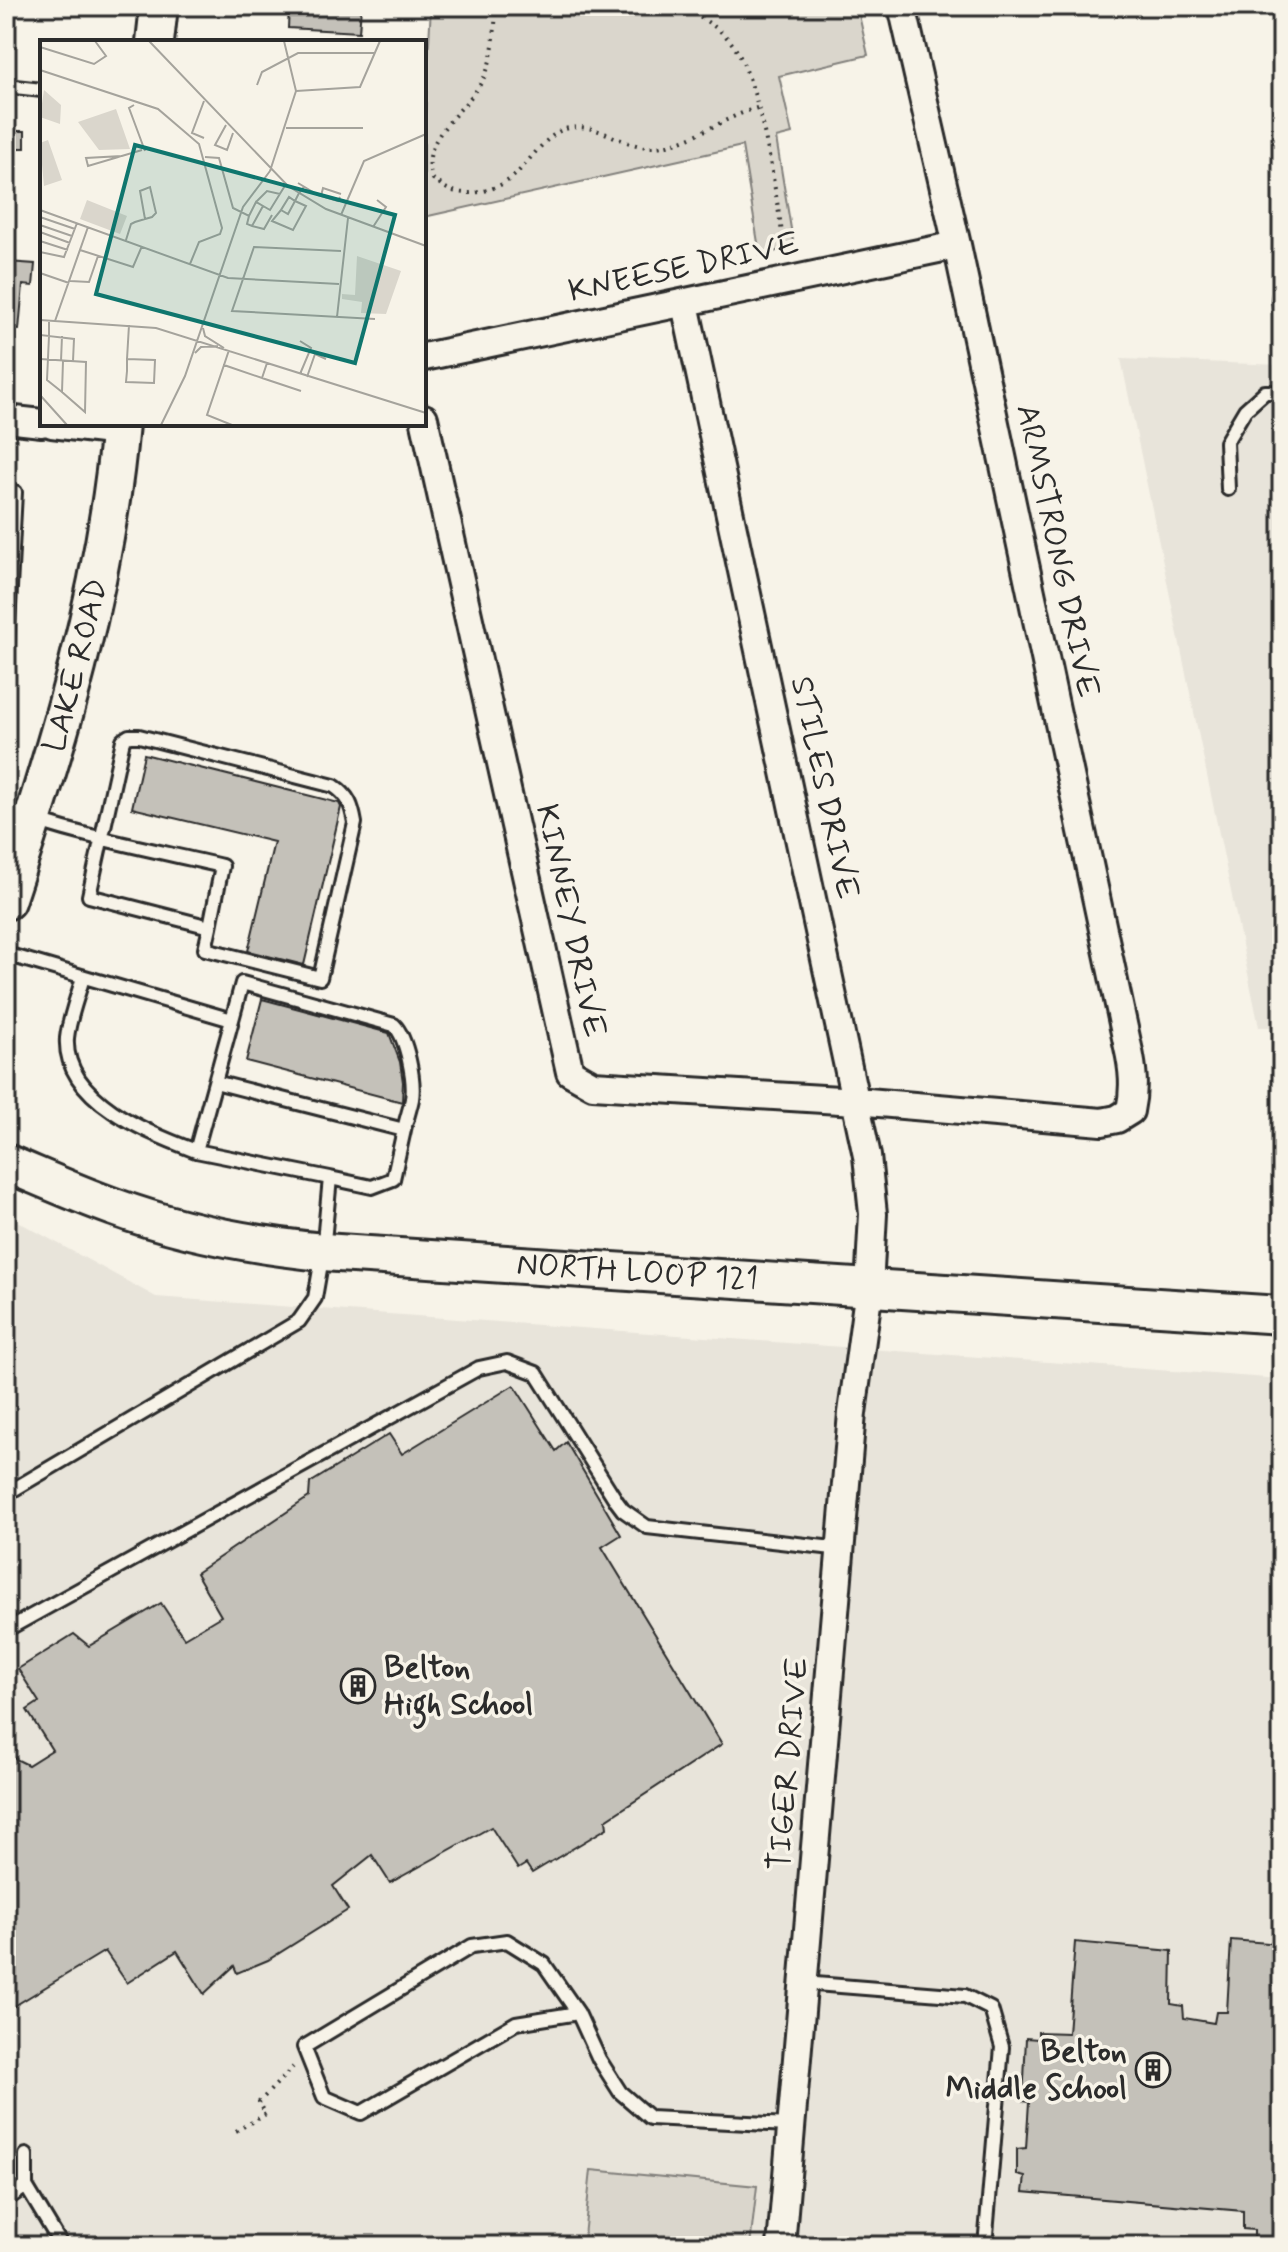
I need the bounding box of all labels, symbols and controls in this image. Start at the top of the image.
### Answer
inset map [40,40,426,426]
street label: KNEESE DRIVE [565,223,803,313]
street label: ARMSTRONG DRIVE [1005,400,1109,702]
street label: LAKE ROAD [33,575,118,757]
street label: STILES DRIVE [780,673,868,903]
street label: KINNEY DRIVE [525,801,615,1041]
street label: NORTH LOOP 121 [515,1244,760,1302]
place label: Belton High School [384,1647,533,1730]
street label: TIGER DRIVE [759,1656,819,1872]
building icon: Belton High School [339,1667,377,1705]
place label: Belton Middle School [945,2031,1127,2110]
building icon: Belton Middle School [1134,2051,1172,2089]

